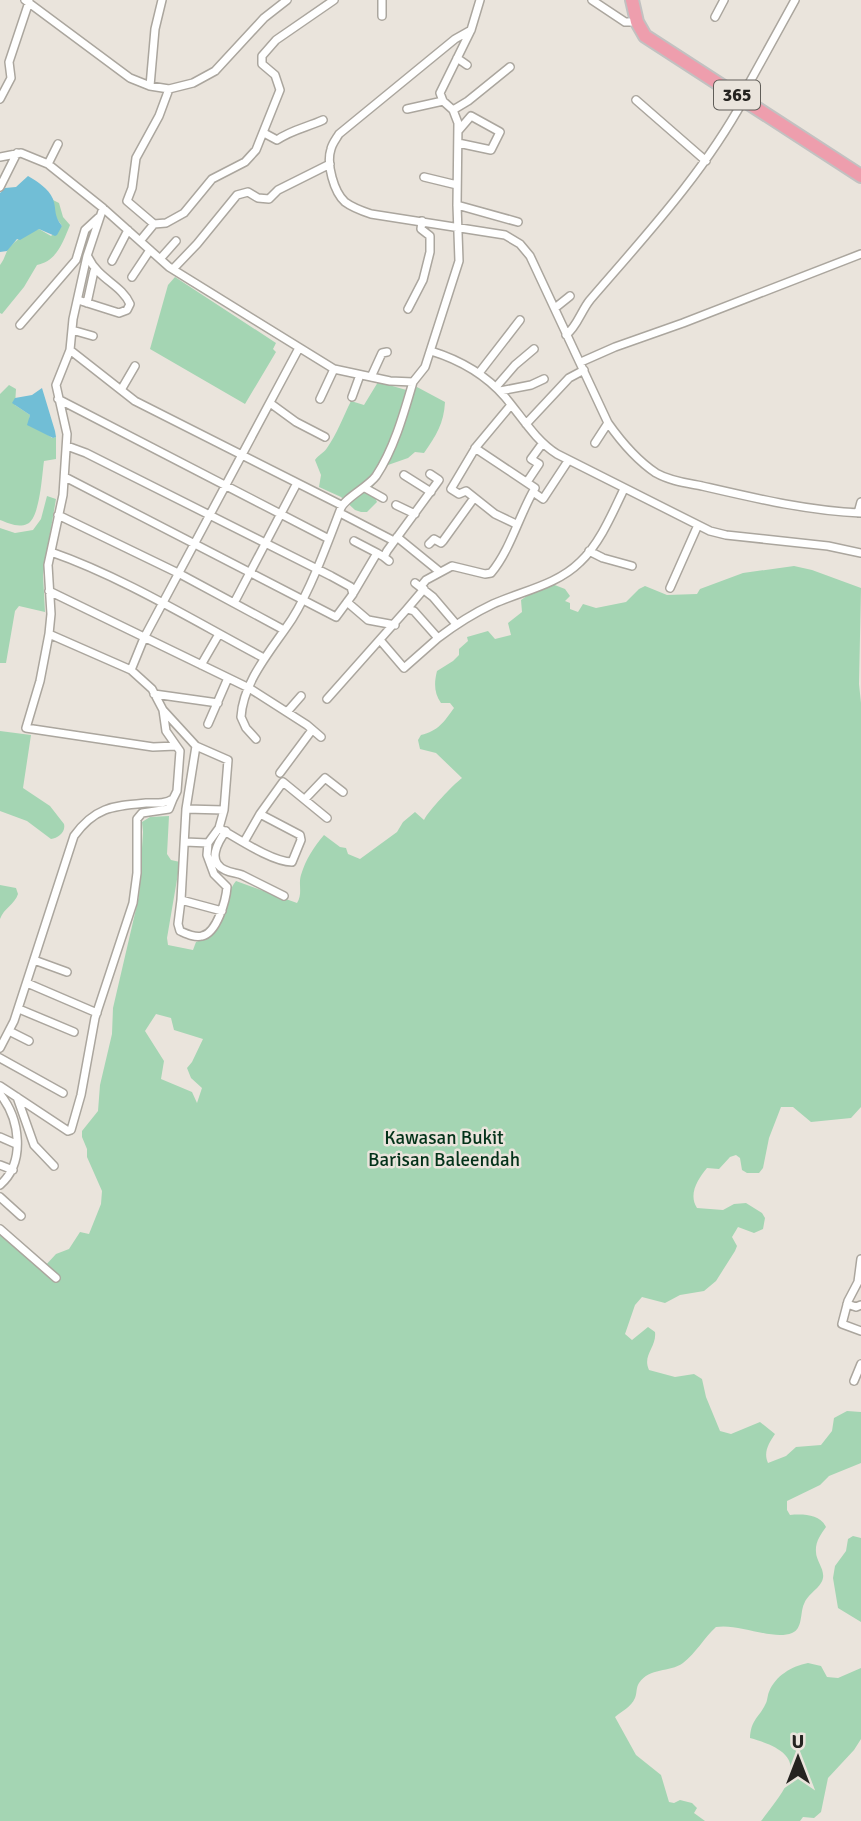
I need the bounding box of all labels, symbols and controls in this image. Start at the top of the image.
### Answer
road number: 365 [714,80,760,110]
park label: Kawasan Bukit Barisan Baleendah [368,1126,520,1172]
north arrow [763,1723,833,1793]
text: U [792,1730,804,1754]

